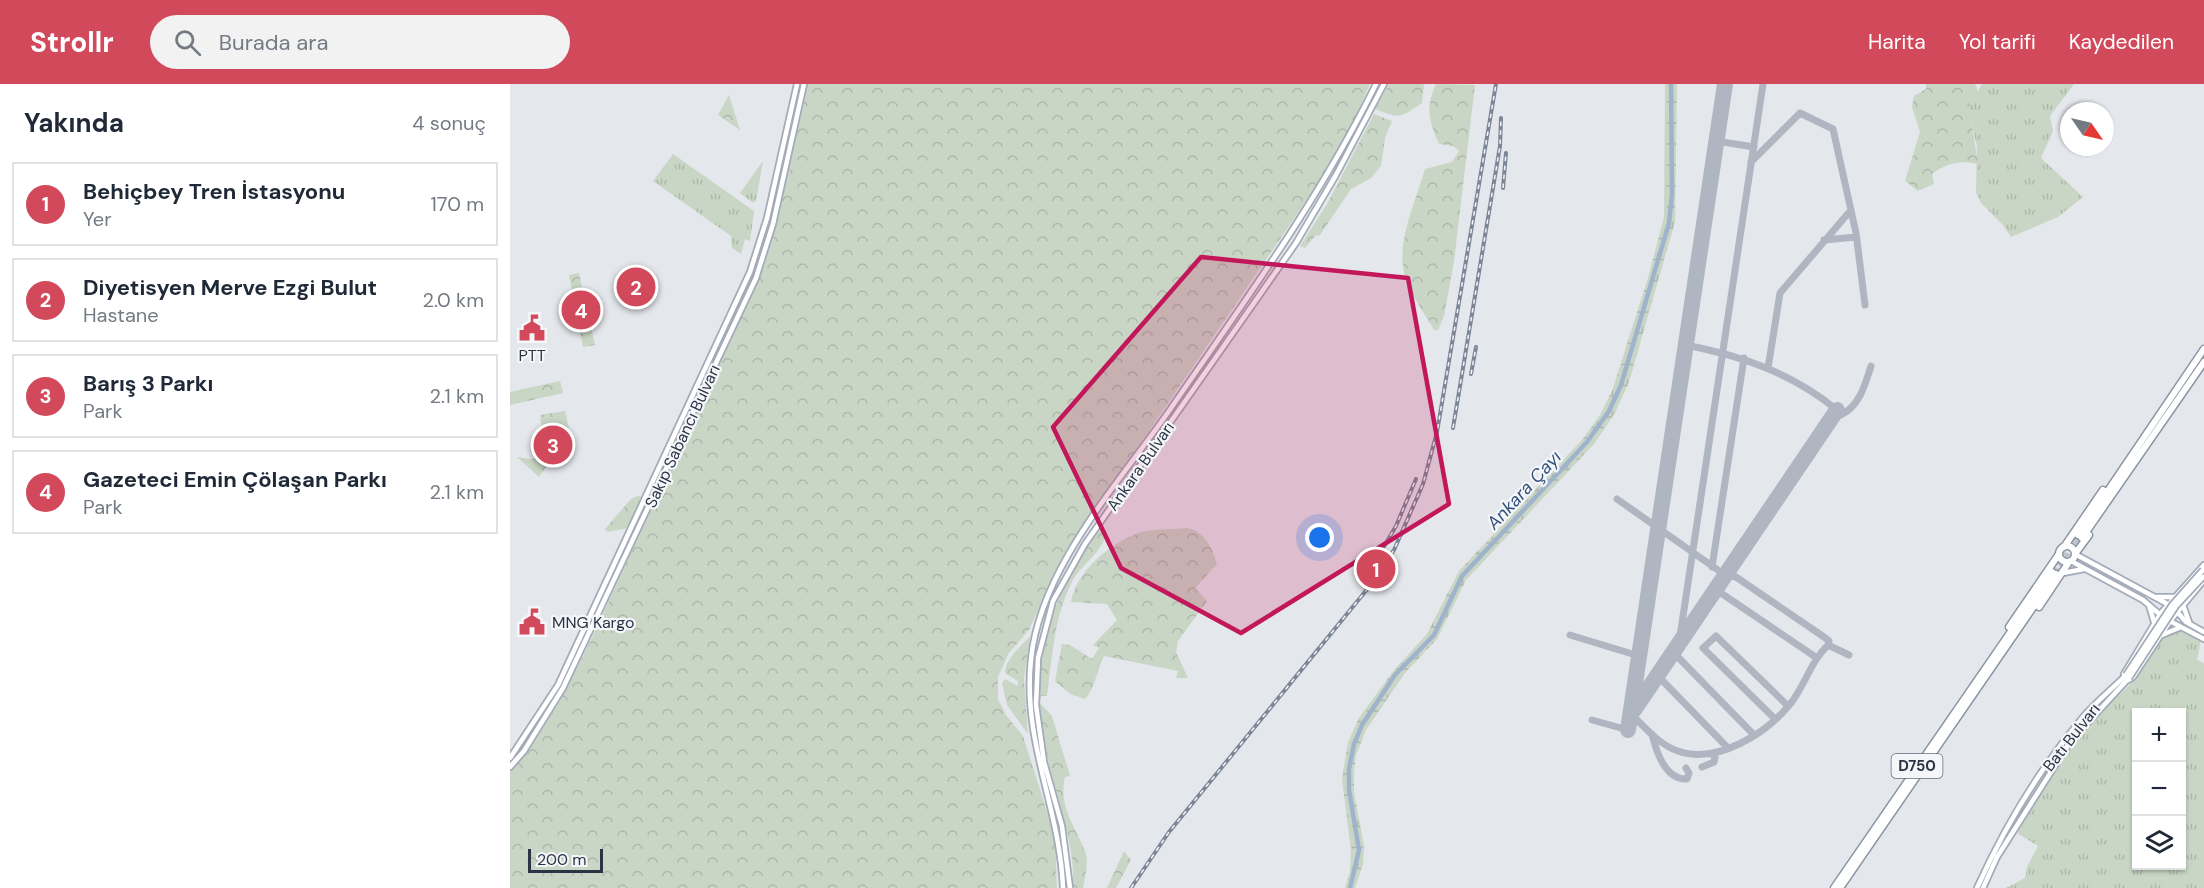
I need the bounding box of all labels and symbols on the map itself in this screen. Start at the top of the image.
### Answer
north arrow [2060,102,2114,156]
pin: 2 [616,264,656,310]
pin: 4 [562,288,600,332]
public building icon: PTT [517,313,547,343]
place label: PTT [518,345,546,366]
street label: Sakıp Sabancı Bulvarı [640,361,725,511]
street label: Ankara Bulvarı [1102,418,1179,515]
pin: 3 [534,422,573,468]
water label: Ankara Çayı [1481,446,1567,535]
your location [1305,523,1334,552]
pin: 1 [1356,546,1396,592]
public building icon: MNG Kargo [517,607,547,637]
place label: MNG Kargo [552,612,634,633]
street label: Batı Bulvarı [2038,699,2105,776]
road number: D750 [1892,754,1942,778]
scale bar [528,846,603,874]

